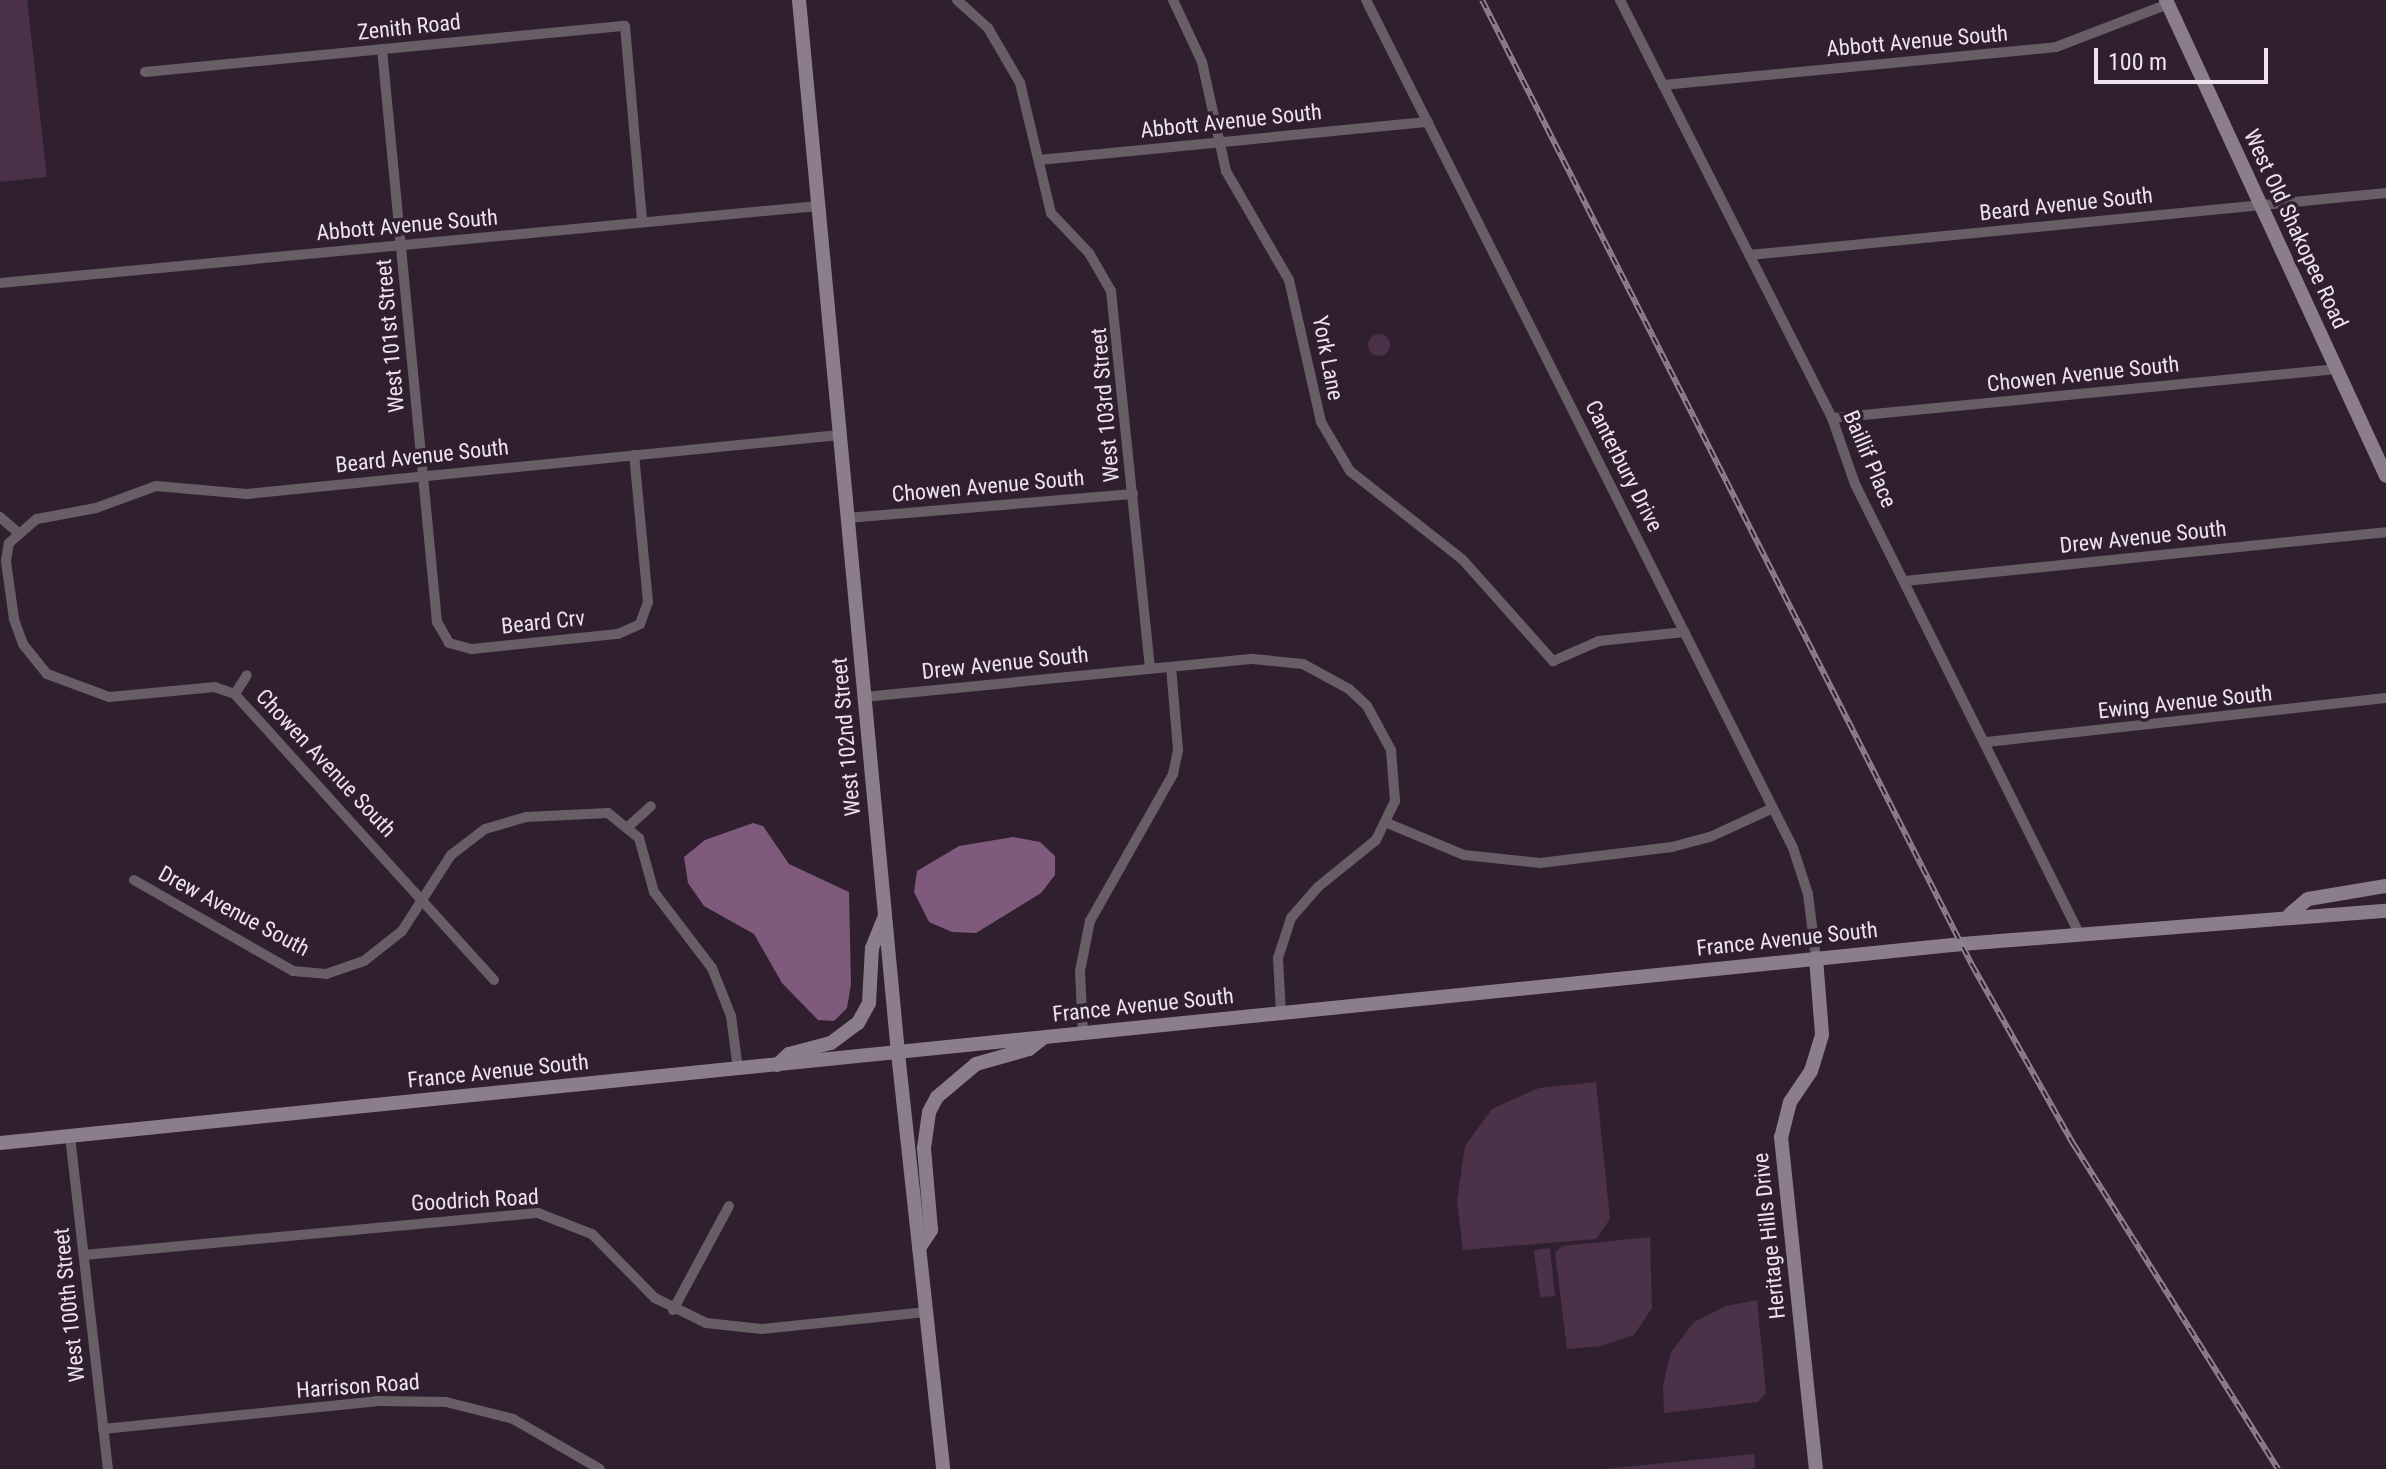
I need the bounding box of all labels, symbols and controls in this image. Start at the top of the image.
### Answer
street label: Zenith Road [356,8,462,46]
street label: Abbott Avenue South [1825,20,2009,62]
scale bar [2098,32,2272,82]
text: 100 m [2108,48,2167,76]
street label: Abbott Avenue South [1139,98,1323,144]
street label: West Old Shakopee Road [2238,125,2354,333]
street label: Beard Avenue South [1978,182,2154,226]
street label: Abbott Avenue South [315,204,499,246]
street label: West 101st Street [370,258,410,414]
street label: York Lane [1307,314,1349,402]
street label: West 103rd Street [1085,327,1125,483]
street label: Chowen Avenue South [1986,351,2180,397]
street label: Canterbury Drive [1580,396,1668,536]
street label: Baillif Place [1838,406,1902,512]
street label: Beard Avenue South [334,434,510,478]
street label: Chowen Avenue South [891,464,1085,508]
street label: Drew Avenue South [2058,515,2228,559]
street label: Beard Crv [500,604,586,640]
street label: Drew Avenue South [920,641,1090,685]
street label: West 102nd Street [826,657,866,817]
street label: Ewing Avenue South [2096,680,2274,724]
street label: Chowen Avenue South [251,683,401,843]
street label: Drew Avenue South [154,860,314,962]
street label: France Avenue South [1695,916,1879,962]
street label: France Avenue South [1051,982,1235,1028]
street label: France Avenue South [406,1048,590,1094]
street label: Heritage Hills Drive [1747,1152,1791,1320]
street label: Goodrich Road [411,1183,539,1217]
street label: West 100th Street [48,1227,90,1383]
street label: Harrison Road [295,1369,421,1403]

